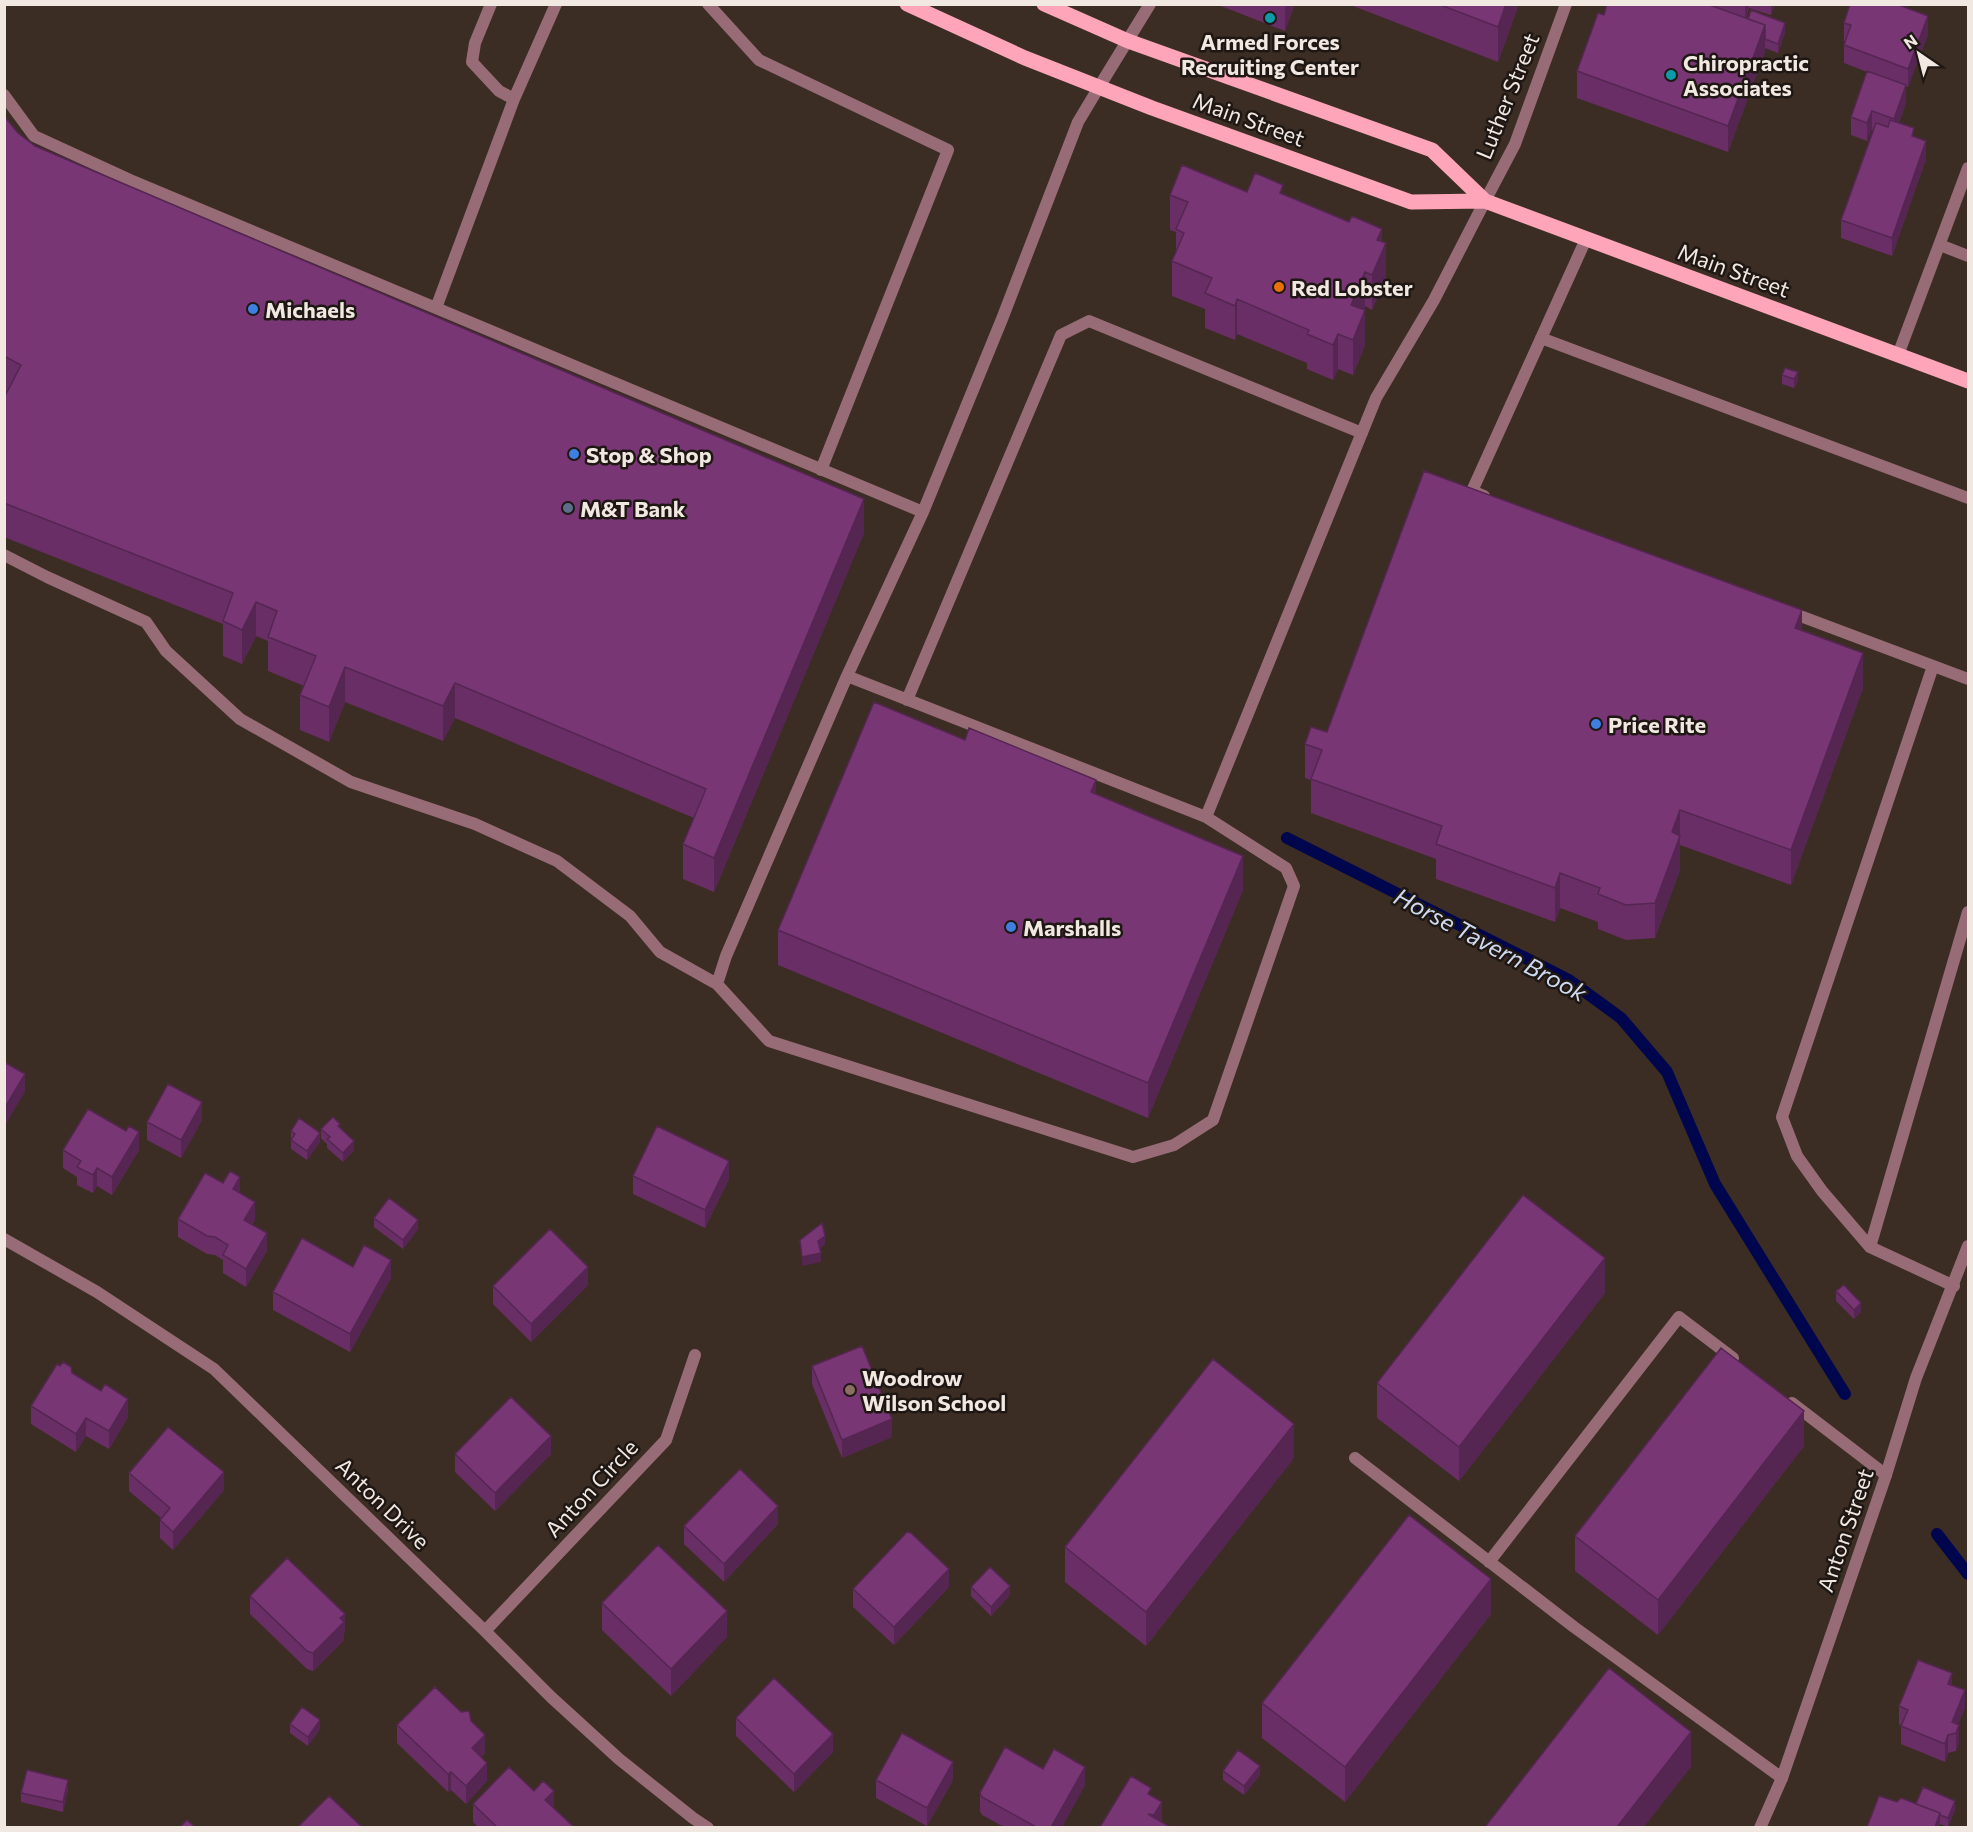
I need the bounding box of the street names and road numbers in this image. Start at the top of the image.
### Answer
street label: Luther Street [1470,29,1544,163]
street label: Main Street [1189,86,1309,152]
street label: Main Street [1674,237,1794,303]
street label: Anton Circle [539,1434,643,1542]
street label: Anton Drive [331,1452,435,1554]
street label: Anton Street [1811,1465,1879,1595]

